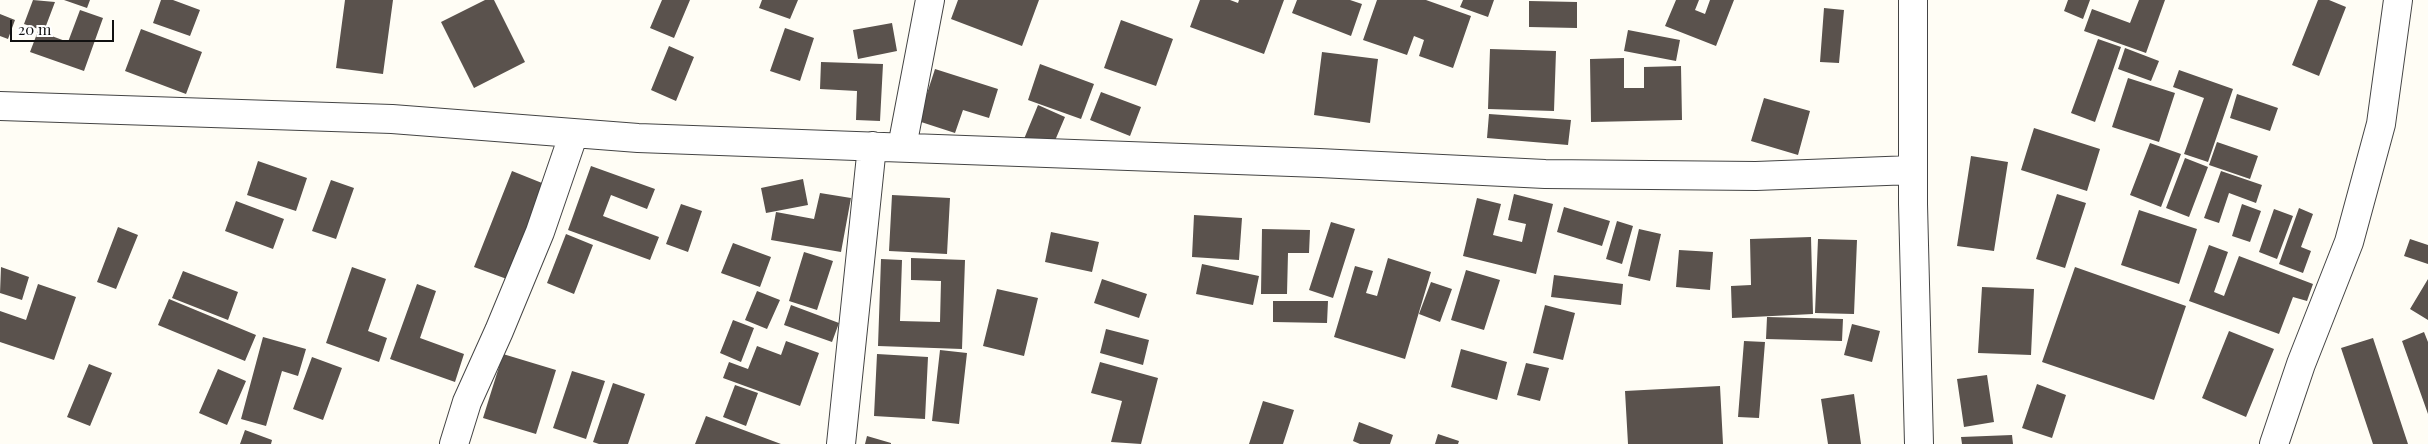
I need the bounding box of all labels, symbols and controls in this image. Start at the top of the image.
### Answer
scale bar [12,10,116,42]
text: 20 m [18,19,51,39]

